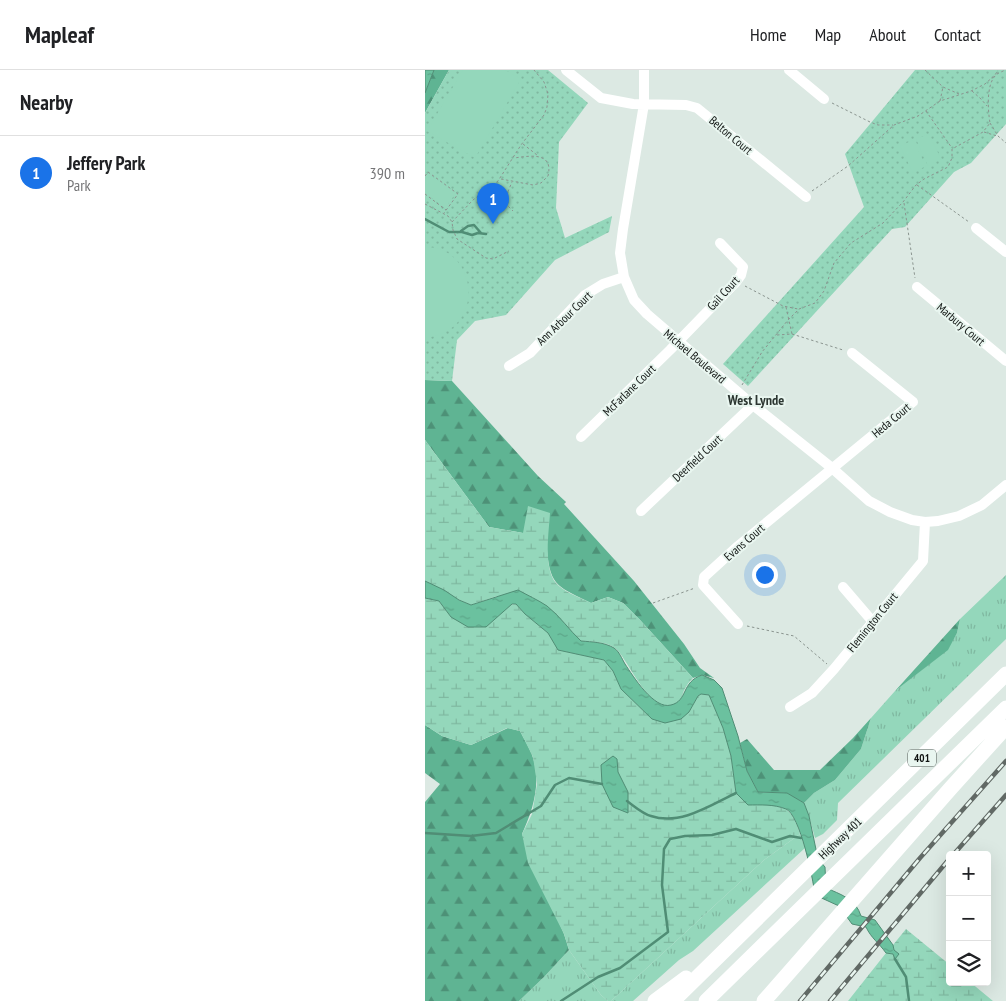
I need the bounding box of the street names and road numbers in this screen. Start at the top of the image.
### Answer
street label: Belton Court [706,113,756,158]
street label: Gail Court [704,272,743,313]
street label: Ann Arbour Court [533,287,595,348]
street label: Marbury Court [934,299,989,349]
street label: Michael Boulevard [661,326,729,386]
street label: McFarlane Court [599,361,659,419]
street label: Heda Court [868,399,914,441]
street label: Deerfield Court [669,431,726,485]
street label: Evans Court [721,520,768,564]
street label: Flemington Court [843,589,901,655]
road number: 401 [908,750,936,766]
street label: Highway 401 [815,814,865,862]

